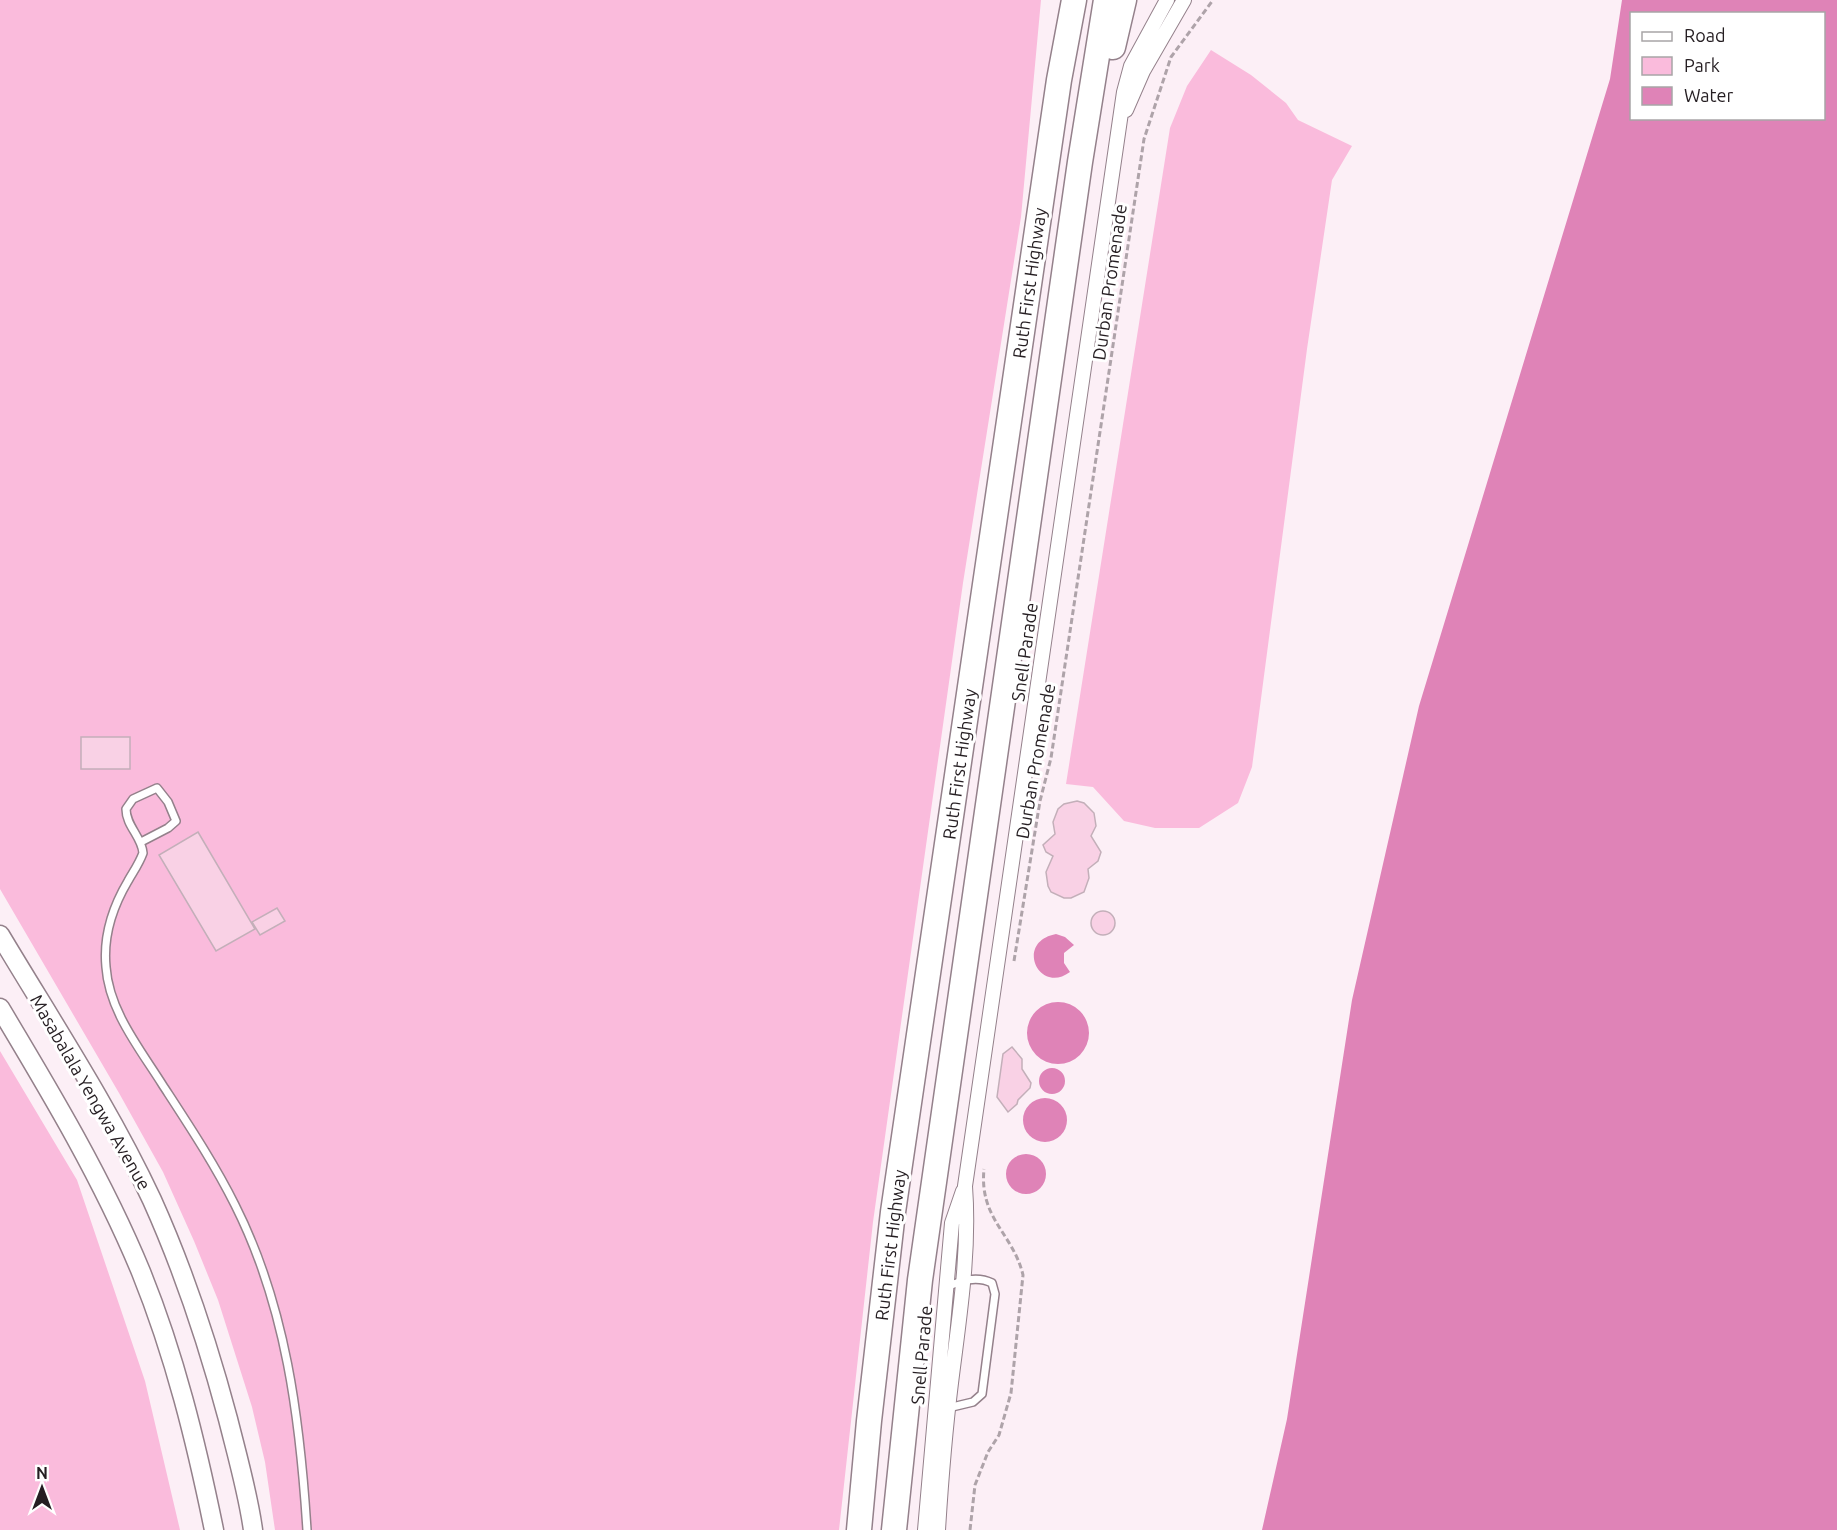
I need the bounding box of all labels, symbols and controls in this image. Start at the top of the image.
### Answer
legend [1630,12,1825,120]
text: Road [1684,25,1726,45]
text: Park [1684,55,1720,75]
text: Water [1684,85,1734,105]
street label: Durban Promenade [1088,203,1130,361]
street label: Ruth First Highway [1009,206,1050,360]
street label: Snell Parade [1007,601,1041,703]
street label: Durban Promenade [1011,682,1059,840]
street label: Ruth First Highway [939,687,980,841]
street label: Masabalala Yengwa Avenue [27,991,155,1193]
street label: Ruth First Highway [871,1168,909,1322]
street label: Snell Parade [907,1305,935,1405]
north arrow [12,1458,72,1518]
text: N [36,1464,48,1482]

